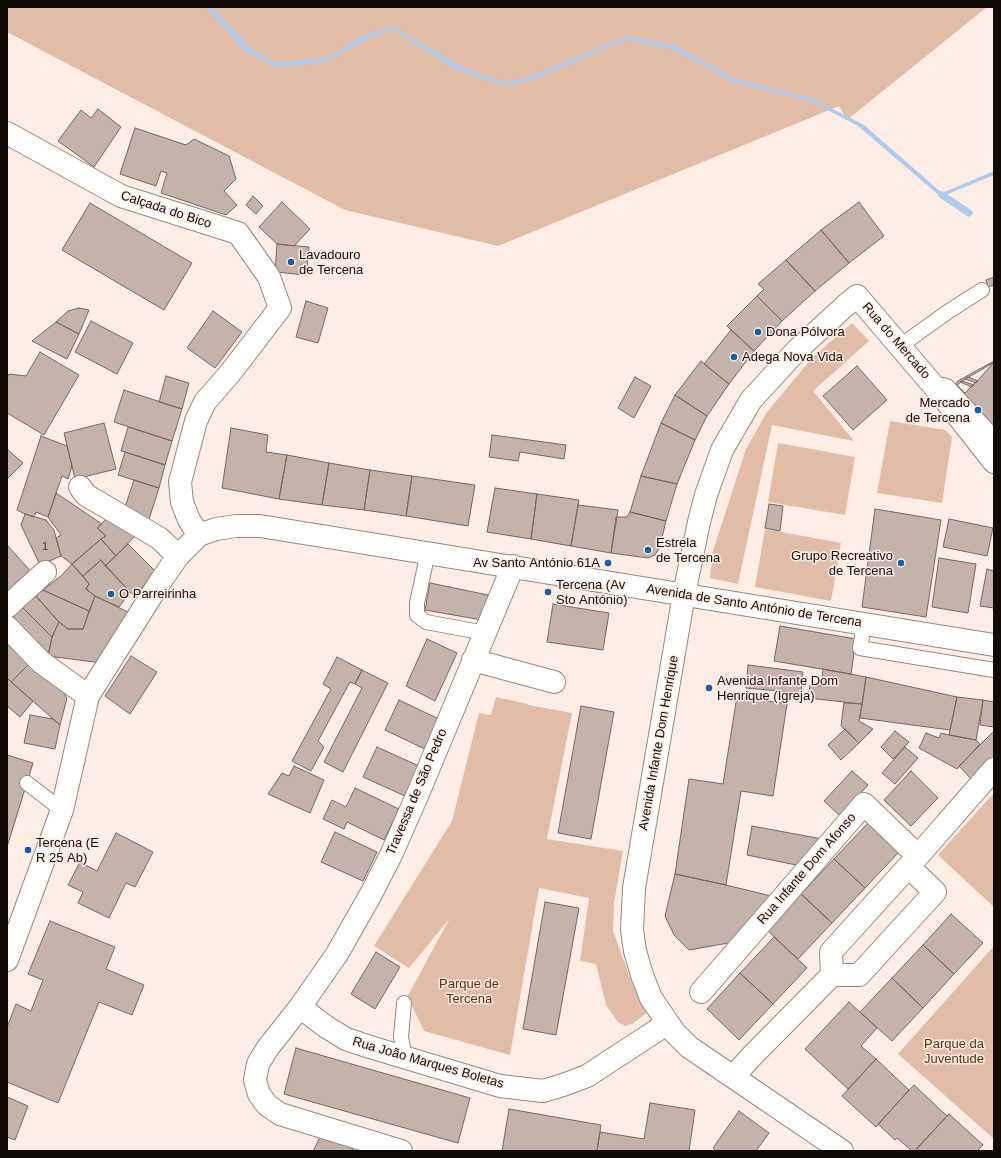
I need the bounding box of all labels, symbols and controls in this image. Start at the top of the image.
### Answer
street label: Calçada do Bico [119,188,213,232]
place label: Lavadouro de Tercena [299,247,363,278]
marker: Lavadouro de Tercena [286,257,296,267]
street label: Rua do Mercado [859,300,933,382]
place label: Dona Pólvora [766,324,845,340]
marker: Dona Pólvora [753,327,763,337]
place label: Adega Nova Vida [742,349,843,365]
marker: Adega Nova Vida [729,352,739,362]
place label: Mercado de Tercena [906,395,970,426]
marker: Mercado de Tercena [973,405,983,415]
place label: Estrela de Tercena [656,535,720,566]
house number: 1 [42,540,48,554]
marker: Estrela de Tercena [643,545,653,555]
place label: Grupo Recreativo de Tercena [791,548,893,579]
place label: Av Santo António 61A [473,555,600,571]
marker: Av Santo António 61A [603,558,613,568]
marker: Grupo Recreativo de Tercena [896,558,906,568]
place label: Tercena (Av Sto António) [556,577,628,608]
street label: Avenida de Santo António de Tercena [645,581,863,631]
place label: O Parreirinha [119,586,196,602]
marker: Tercena (Av Sto António) [543,587,553,597]
marker: O Parreirinha [106,589,116,599]
street label: Avenida Infante Dom Henrique [636,654,682,832]
place label: Avenida Infante Dom Henrique (Igreja) [717,673,838,704]
marker: Avenida Infante Dom Henrique (Igreja) [704,683,714,693]
street label: Travessa de São Pedro [383,726,451,858]
street label: Rua Infante Dom Afonso [754,810,860,928]
place label: Tercena (E R 25 Ab) [36,835,99,866]
marker: Tercena (E R 25 Ab) [23,845,33,855]
park label: Parque de Tercena [439,976,499,1007]
street label: Rua João Marques Boletas [350,1034,506,1092]
park label: Parque da Juventude [924,1036,984,1067]

